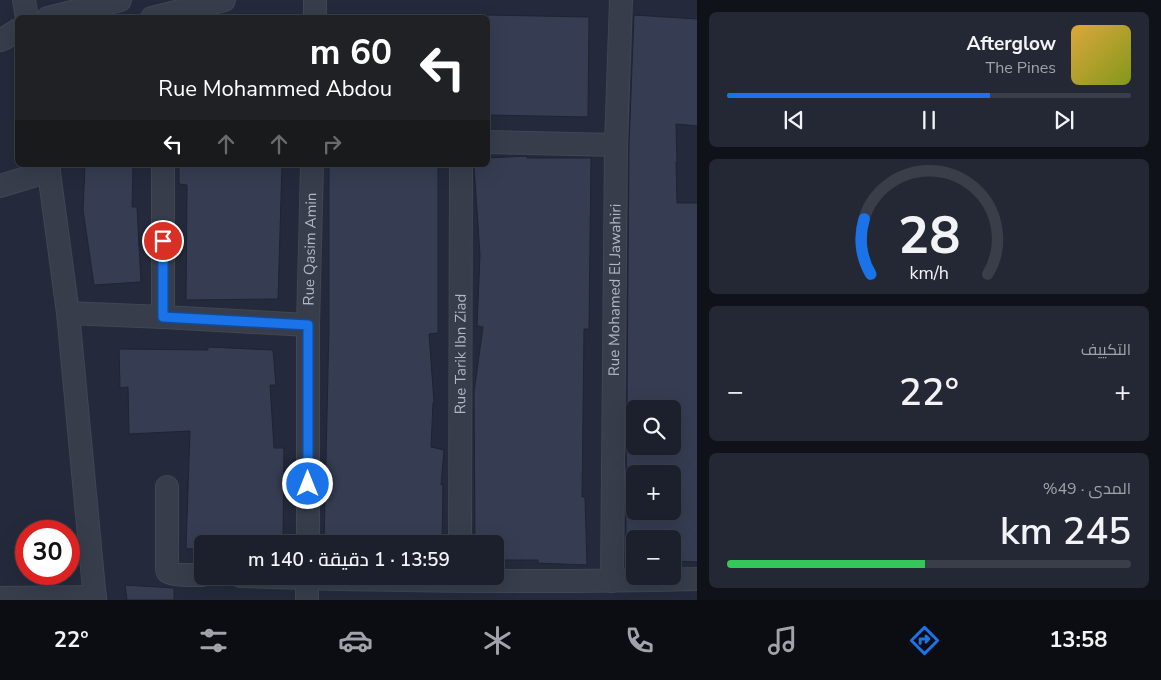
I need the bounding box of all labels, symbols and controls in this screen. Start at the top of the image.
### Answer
text: 60 m [310,29,392,76]
text: Afterglow [966,31,1056,57]
icon: left [410,35,475,100]
text: The Pines [986,57,1056,79]
text: Rue Mohammed Abdou [158,74,392,104]
icon: previous [780,106,808,134]
icon: pause [915,106,943,134]
icon: next [1050,106,1078,134]
icon: left [159,130,187,158]
icon: ahead [212,130,240,158]
icon: ahead [265,130,293,158]
icon: right [318,130,346,158]
street label: Rue Qasim Amin [298,192,321,306]
text: 28 [898,200,960,271]
street label: Rue Mohamed El Jawahiri [604,204,625,376]
pin [142,220,184,262]
icon: arrive [149,227,177,255]
text: km/h [909,261,949,285]
street label: Rue Tarik Ibn Ziad [450,294,471,414]
text: التكييف [1081,339,1131,361]
text: 22° [899,367,959,418]
text: − [727,373,744,411]
text: + [1114,373,1131,411]
map controls [626,400,681,585]
button: search [626,400,681,455]
position arrow [281,457,333,509]
button: + [626,465,681,520]
text: المدى · 49% [1043,478,1131,500]
text: 245 km [1000,506,1131,557]
speed limit sign: 30 [15,520,80,585]
button: − [626,530,681,585]
text: 13:59 · 1 دقيقة · 140 m [248,547,450,573]
icon: filters [196,623,231,658]
icon: car [338,623,373,658]
icon: climate [480,623,515,658]
icon: phone [622,623,657,658]
icon: music [765,623,800,658]
icon: directions [907,623,942,658]
text: 22° [54,625,88,655]
text: 13:58 [1049,625,1107,655]

